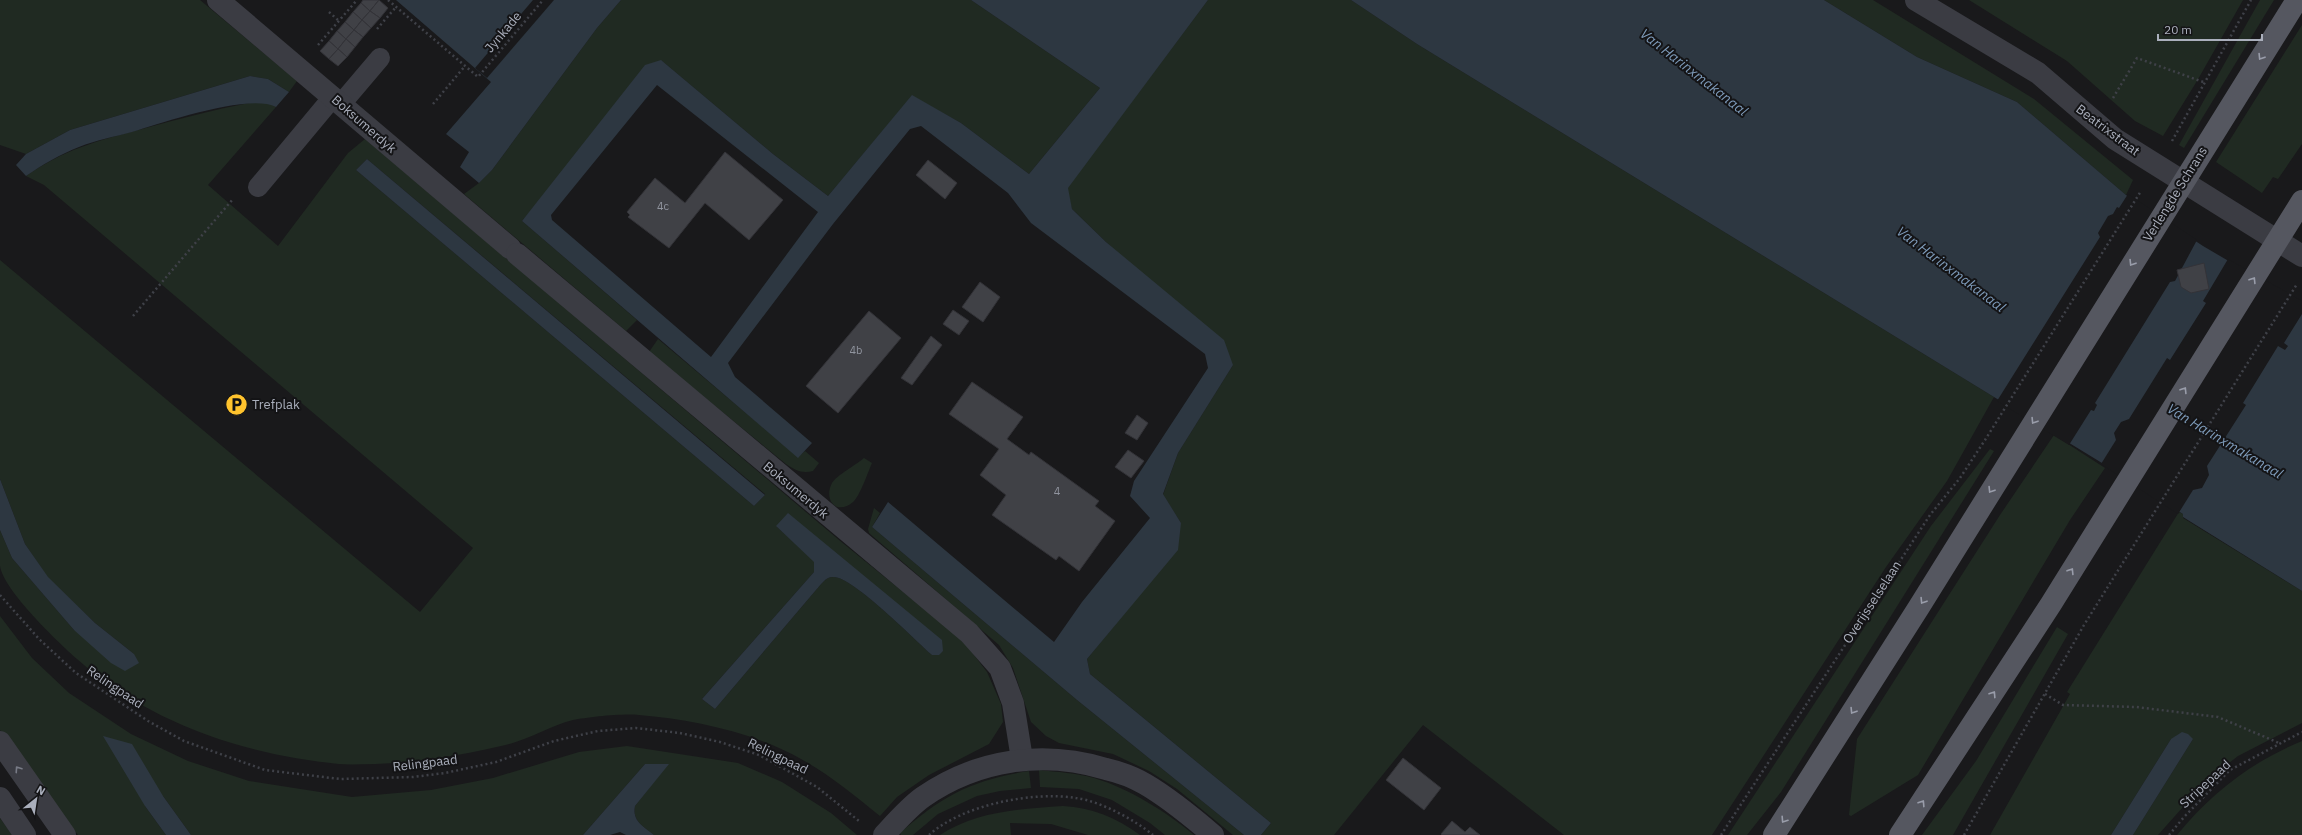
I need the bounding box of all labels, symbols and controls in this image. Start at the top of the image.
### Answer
street label: Jynkade [481,8,525,56]
scale bar [2158,16,2262,42]
text: 20 m [2164,22,2192,37]
water label: Van Harinxmakanaal [1637,24,1752,120]
one-way arrow [2258,53,2266,60]
street label: Boksumerdyk [328,91,400,157]
street label: Beatrixstraat [2073,100,2143,160]
street label: Verlengde Schrans [2139,143,2211,245]
house number: 4c [657,199,670,213]
water label: Van Harinxmakanaal [1893,222,2009,316]
one-way arrow [2130,259,2137,266]
one-way arrow [2248,277,2256,284]
house number: 4b [850,343,862,357]
one-way arrow [2179,387,2187,394]
parking icon: Trefplak [224,391,250,417]
place label: Trefplak [252,396,300,413]
water label: Van Harinxmakanaal [2164,399,2286,483]
one-way arrow [2031,417,2039,424]
street label: Boksumerdyk [760,458,832,522]
house number: 4 [1054,484,1061,498]
one-way arrow [1989,486,1996,493]
street label: Overijsselselaan [1839,557,1905,647]
one-way arrow [2067,568,2074,575]
one-way arrow [1920,597,1927,604]
street label: Relingpaad [83,662,147,712]
one-way arrow [1988,691,1995,698]
one-way arrow [1851,707,1858,714]
street label: Relingpaad [745,734,811,778]
street label: Relingpaad [392,751,458,775]
street label: Stripepaad [2176,756,2234,812]
one-way arrow [16,766,23,773]
north arrow [16,779,56,819]
text: N [34,782,48,798]
one-way arrow [1917,800,1925,807]
one-way arrow [1781,816,1788,823]

